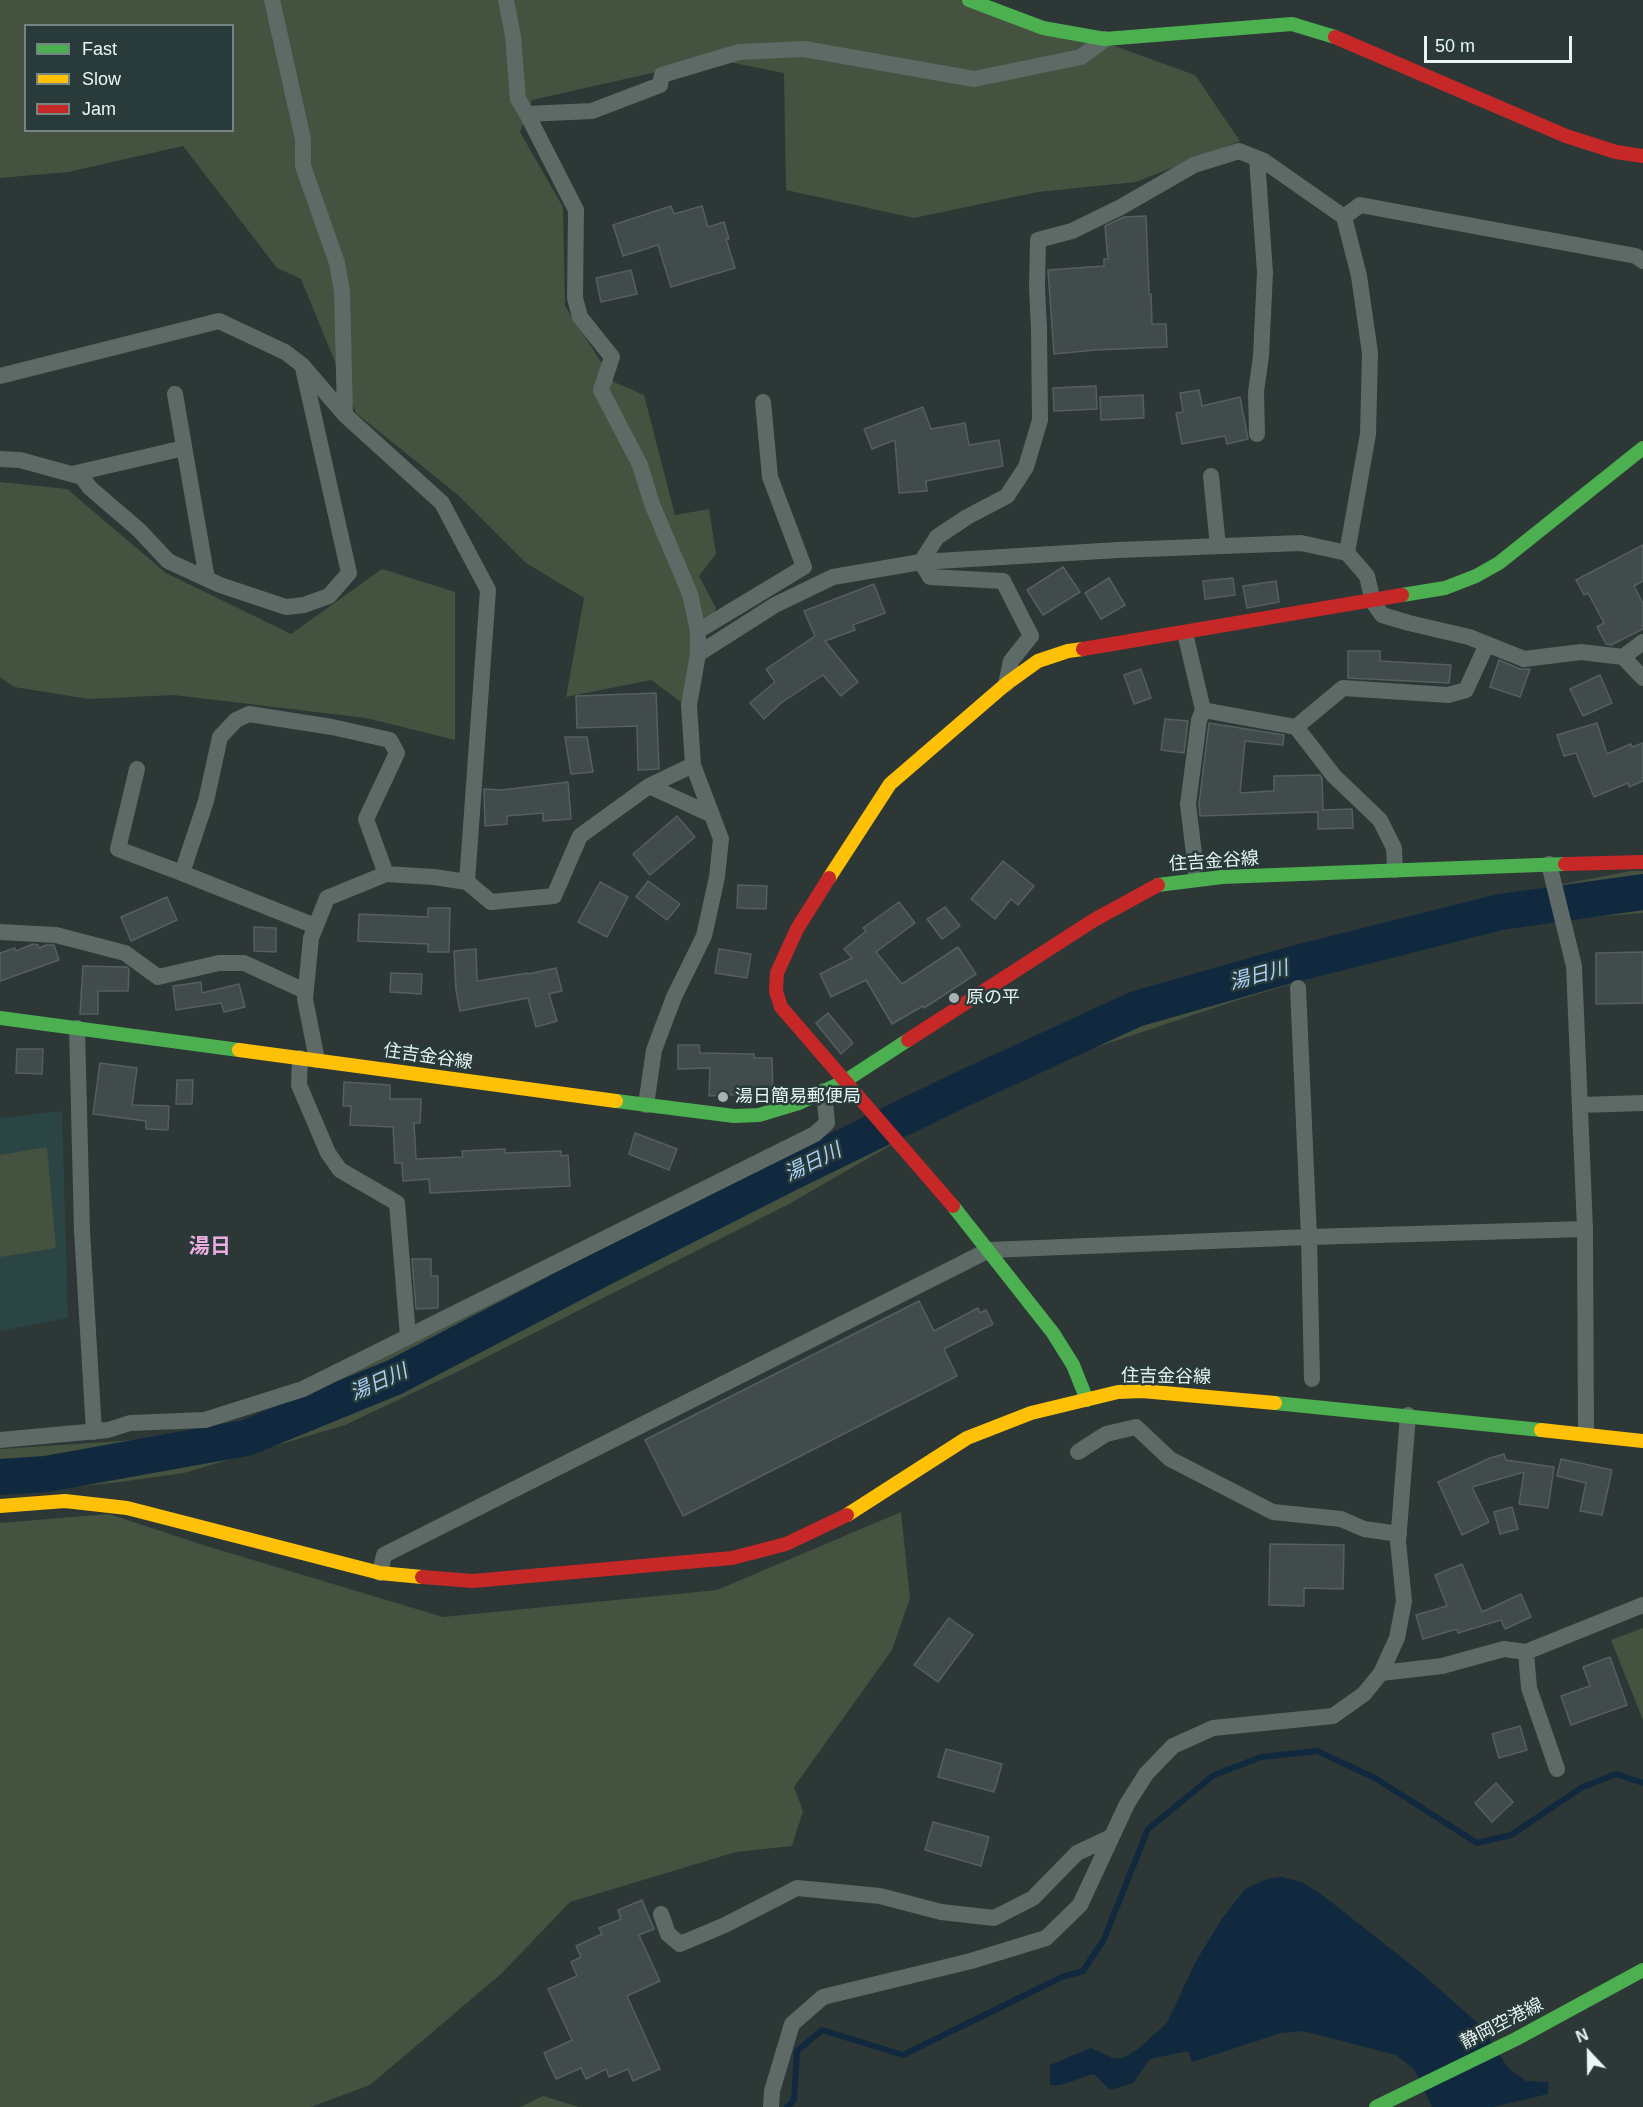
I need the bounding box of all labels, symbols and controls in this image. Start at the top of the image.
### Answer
legend [24,24,234,132]
scale bar [1427,24,1576,62]
text: 50 m [1435,36,1475,56]
text: Fast [82,39,117,59]
text: Slow [82,69,121,89]
text: Jam [82,99,116,119]
street label: 住吉金谷線 [1168,848,1260,876]
water label: 湯日川 [1227,957,1291,995]
place label: 原の平 [966,987,1020,1009]
marker: 原の平 [947,991,961,1005]
street label: 住吉金谷線 [382,1040,474,1074]
place label: 湯日簡易郵便局 [735,1086,861,1108]
marker: 湯日簡易郵便局 [716,1090,730,1104]
water label: 湯日川 [781,1139,845,1187]
district label: 湯日 [189,1234,231,1260]
water label: 湯日川 [347,1360,411,1406]
street label: 住吉金谷線 [1121,1365,1211,1389]
street label: 静岡空港線 [1457,1994,1547,2054]
north arrow [1559,2023,1619,2083]
text: N [1574,2026,1591,2046]

